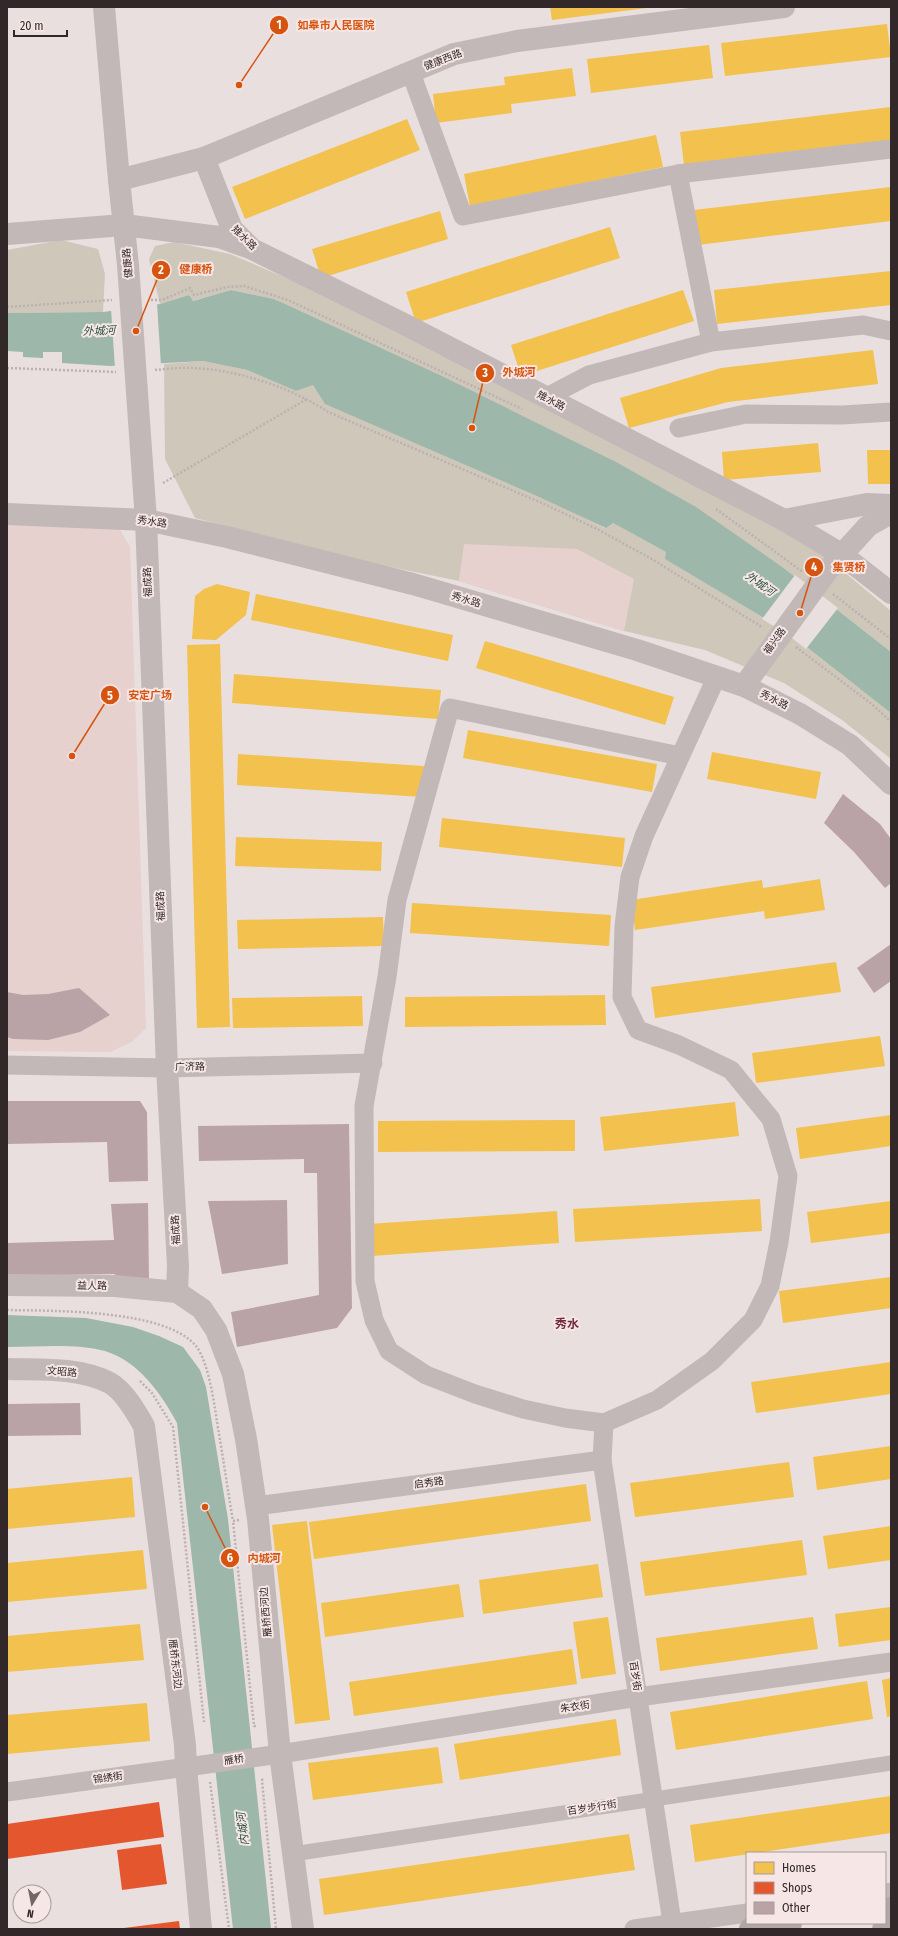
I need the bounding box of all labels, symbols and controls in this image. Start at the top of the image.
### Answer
scale bar [14,12,67,38]
callout: 如皋市人民医院 [269,13,382,36]
text: 1 [276,18,282,32]
text: 20 m [20,19,44,33]
text: 如皋市人民医院 [298,19,375,32]
street label: 健康西路 [422,47,464,73]
street label: 雉水路 [229,223,259,253]
street label: 健康路 [121,248,135,278]
callout: 健康桥 [151,258,220,281]
text: 2 [157,263,164,277]
text: 健康桥 [180,263,213,276]
water label: 外城河 [82,324,118,338]
callout: 外城河 [475,361,544,384]
text: 3 [481,366,488,380]
text: 外城河 [503,366,536,379]
street label: 雉水路 [535,389,567,413]
street label: 秀水路 [136,514,168,530]
callout: 集贤桥 [804,556,873,579]
text: 4 [811,560,817,574]
text: 集贤桥 [833,561,866,574]
street label: 福成路 [141,567,155,597]
water label: 外城河 [743,569,779,600]
street label: 秀水路 [450,590,482,610]
street label: 福兴路 [761,625,789,657]
callout: 安定广场 [100,684,180,707]
street label: 秀水路 [758,688,790,712]
text: 5 [107,689,113,703]
text: 安定广场 [128,689,172,702]
street label: 福成路 [154,891,168,921]
street label: 广济路 [175,1061,205,1073]
street label: 福成路 [169,1215,183,1245]
street label: 益人路 [77,1280,107,1292]
district label: 秀水 [555,1317,579,1331]
street label: 文昭路 [47,1365,77,1379]
street label: 启秀路 [413,1475,445,1491]
callout: 内城河 [220,1547,289,1570]
text: 6 [227,1551,233,1565]
text: 内城河 [248,1552,281,1565]
street label: 雁桥西河边 [258,1587,274,1637]
street label: 雁桥东河边 [166,1638,184,1690]
street label: 百岁街 [627,1660,643,1692]
street label: 朱衣街 [559,1699,591,1715]
street label: 雁桥 [223,1753,245,1767]
street label: 锦绣街 [92,1770,124,1786]
street label: 百岁步行街 [566,1798,618,1818]
water label: 内城河 [234,1810,251,1846]
legend [746,1852,886,1924]
text: Homes [782,1861,816,1875]
text: Shops [782,1881,812,1895]
north arrow [12,1884,52,1924]
text: Other [782,1901,811,1915]
text: N [26,1906,35,1920]

